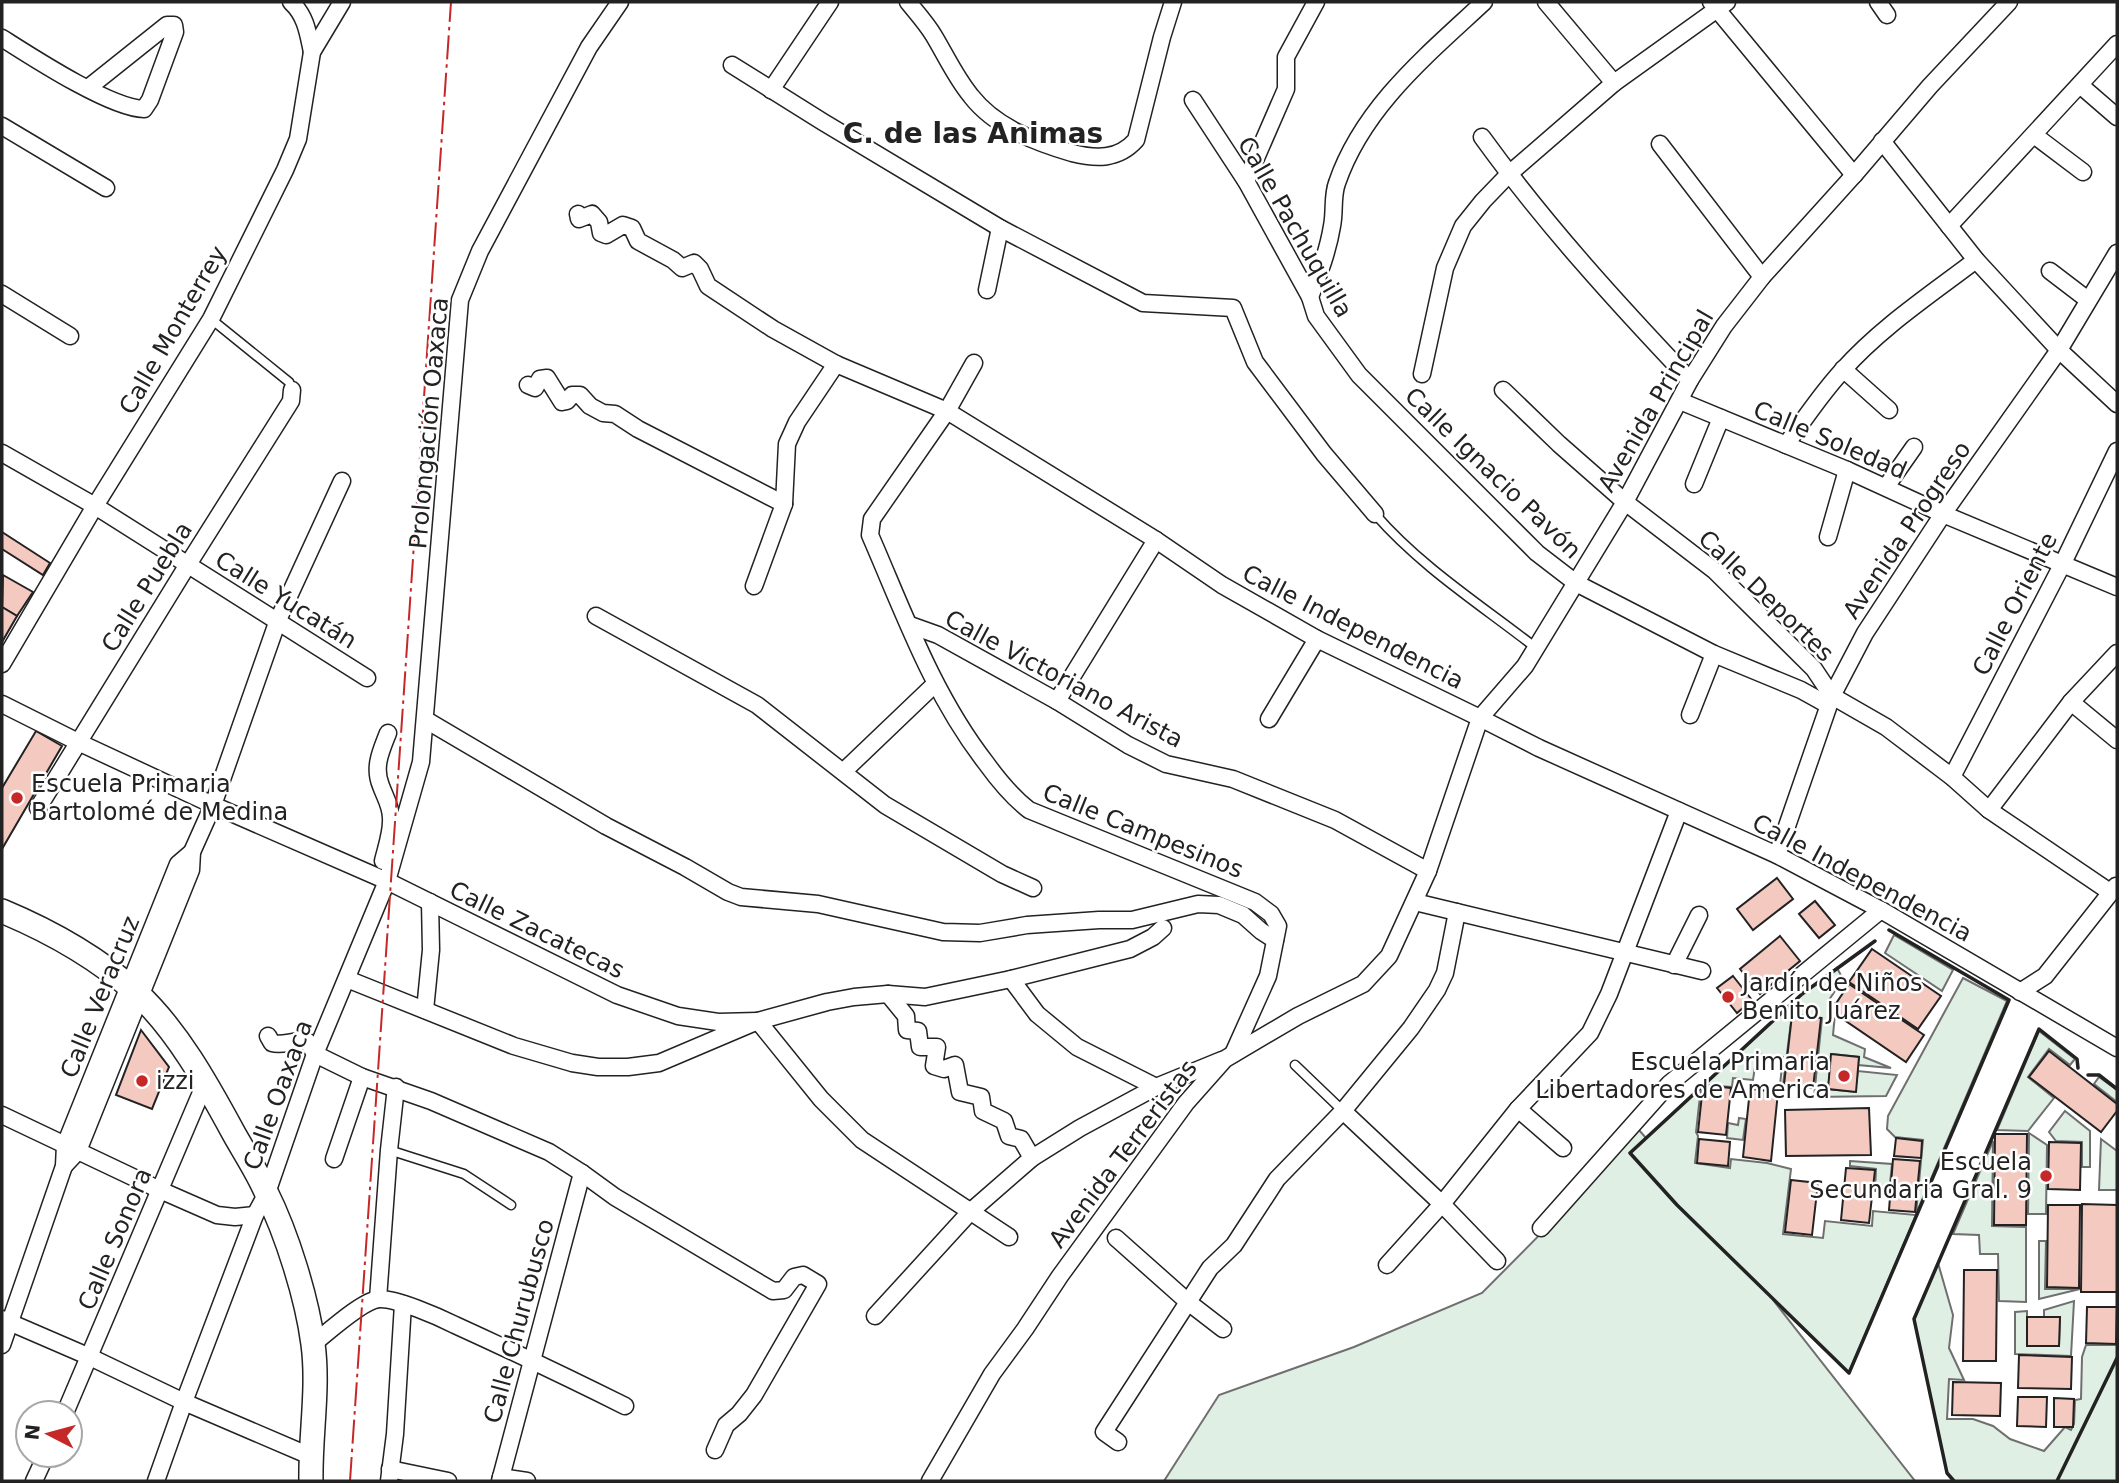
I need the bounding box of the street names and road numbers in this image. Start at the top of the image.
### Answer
street label: Calle Pachuquilla [1232,132,1358,322]
street label: Calle Monterrey [113,241,233,419]
street label: Prolongación Oaxaca [404,296,454,550]
street label: Avenida Principal [1592,305,1720,497]
street label: Calle Ignacio Pavón [1399,382,1587,564]
street label: Calle Soledad [1749,395,1911,485]
street label: Avenida Progreso [1837,436,1977,624]
street label: Calle Puebla [96,517,198,657]
street label: Calle Deportes [1693,524,1839,668]
street label: Calle Oriente [1967,528,2063,680]
street label: Calle Yucatán [210,545,362,655]
street label: Calle Independencia [1238,559,1468,695]
street label: Calle Victoriano Arista [940,604,1188,754]
street label: Calle Campesinos [1039,778,1247,884]
street label: Calle Independencia [1747,808,1977,948]
street label: Calle Zacatecas [445,876,629,984]
street label: Calle Veracruz [55,912,145,1082]
street label: Calle Oaxaca [238,1016,318,1174]
street label: Avenida Terreristas [1043,1055,1203,1253]
street label: Calle Sonora [72,1164,158,1314]
street label: Calle Churubusco [478,1216,560,1426]

